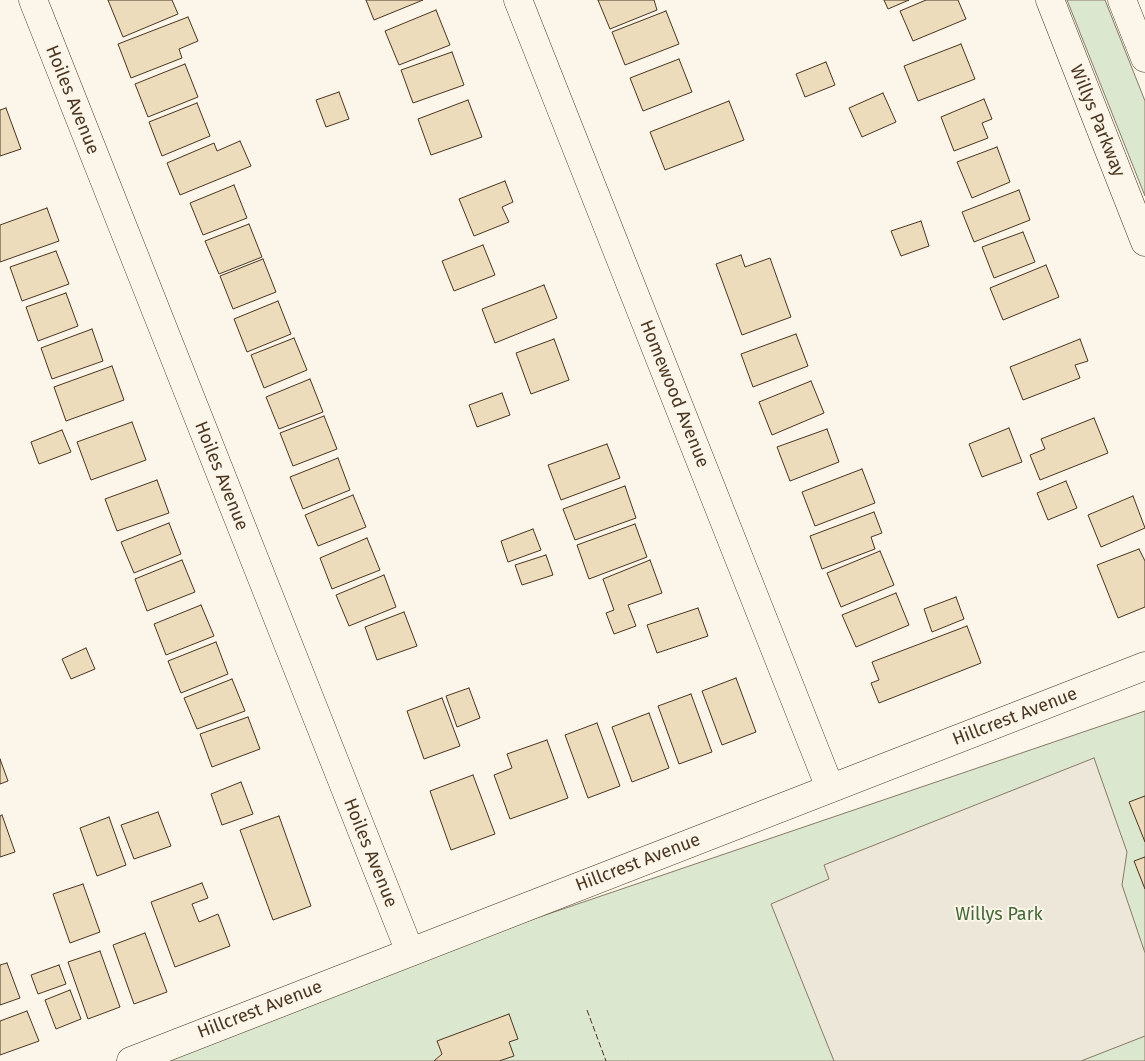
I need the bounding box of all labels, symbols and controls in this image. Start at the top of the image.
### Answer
street label: Hoiles Avenue [40,42,104,158]
street label: Willys Parkway [1065,62,1129,180]
street label: Homewood Avenue [635,317,713,471]
street label: Hoiles Avenue [189,418,253,534]
street label: Hillcrest Avenue [950,683,1080,751]
street label: Hoiles Avenue [338,795,402,911]
street label: Hillcrest Avenue [573,829,703,897]
park label: Willys Park [955,904,1043,926]
street label: Hillcrest Avenue [195,976,325,1044]

